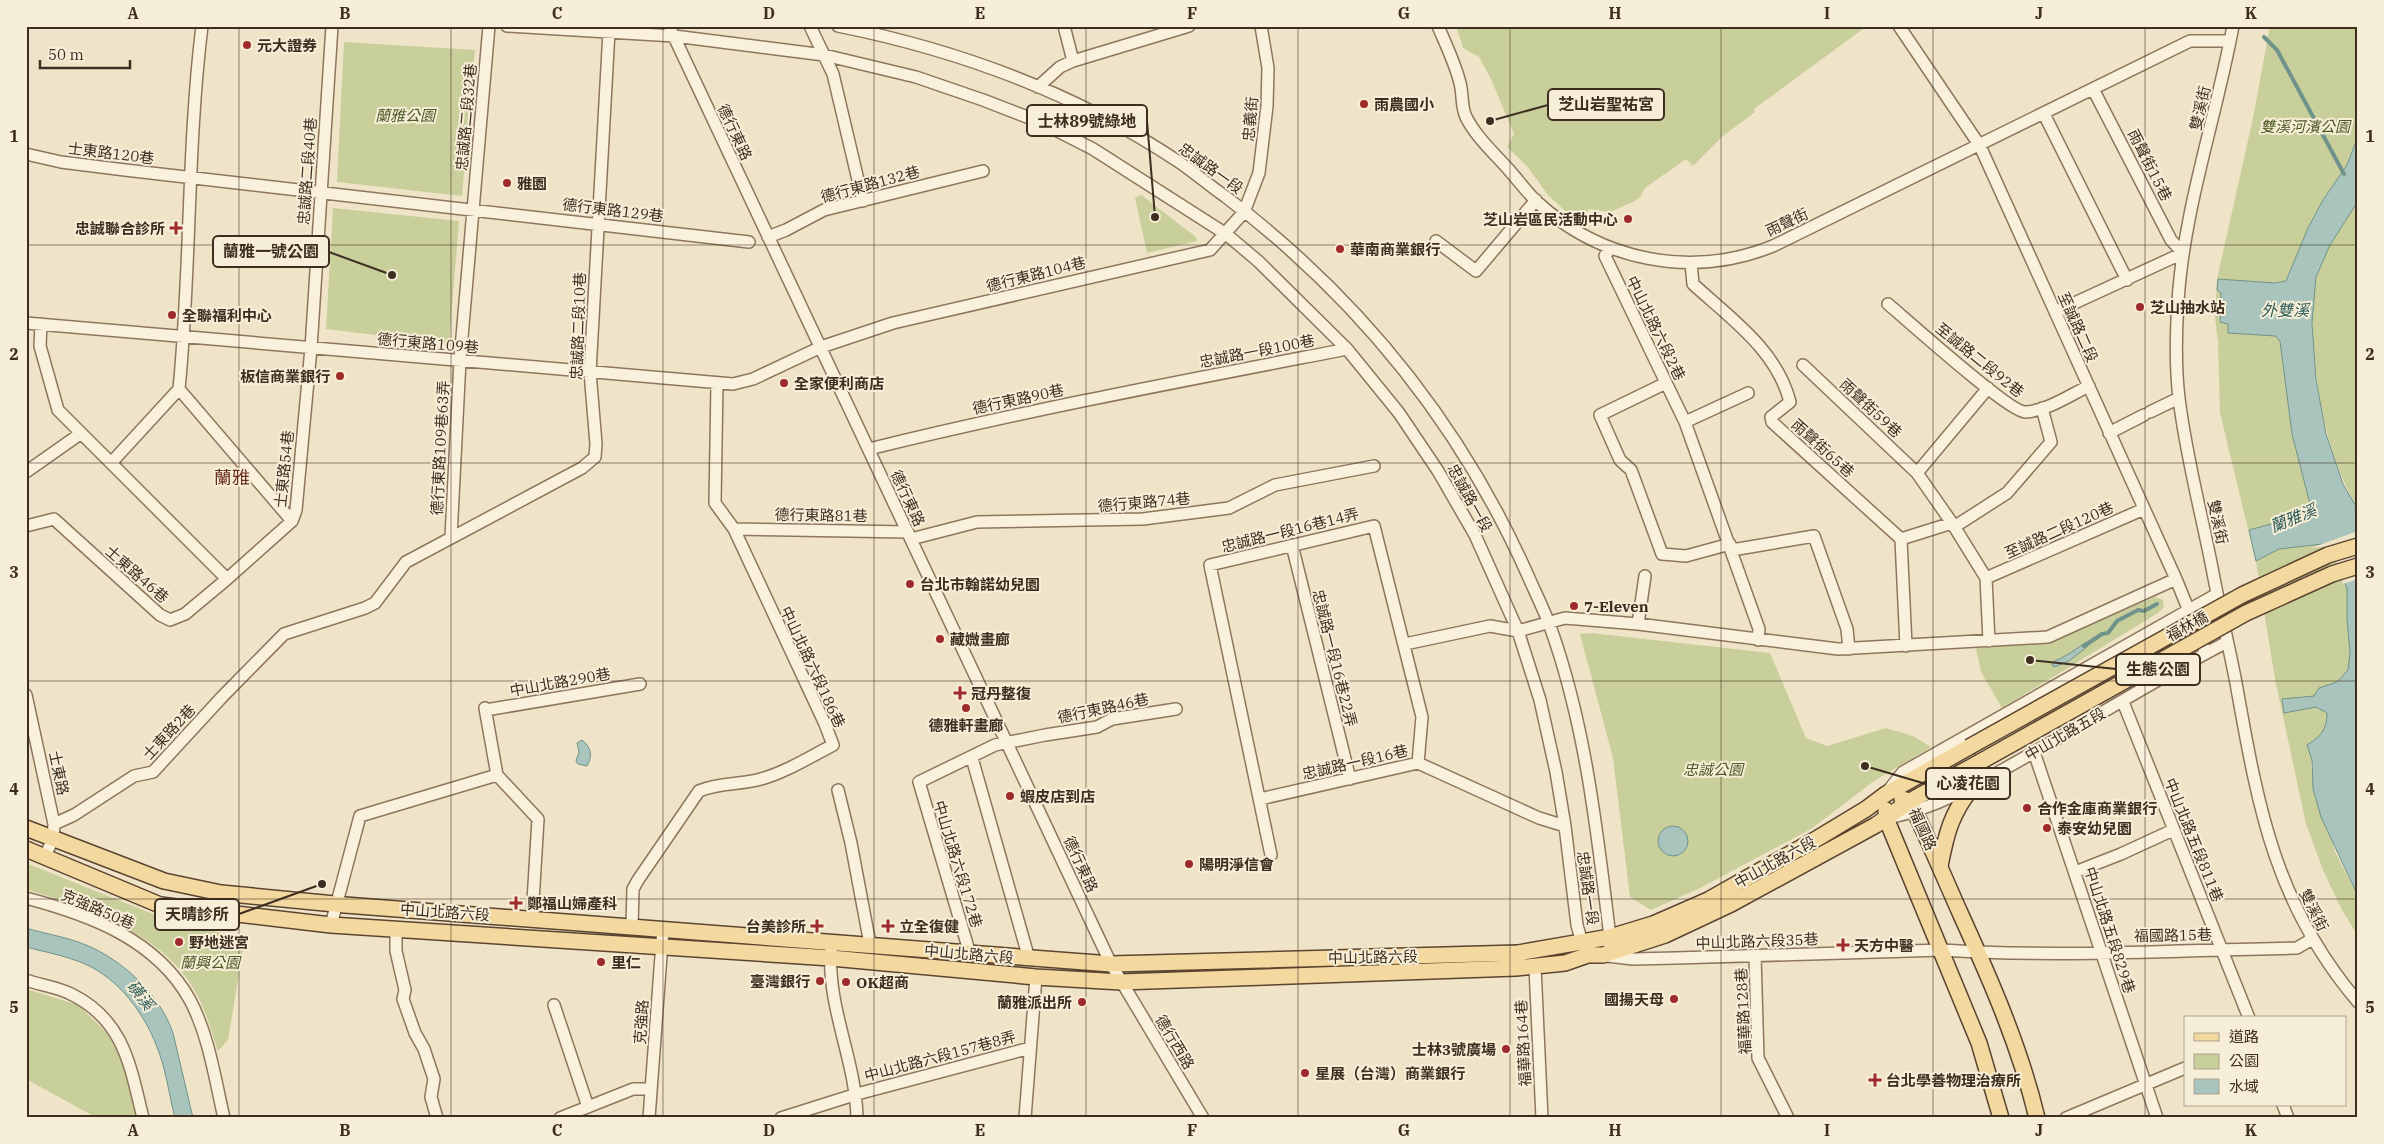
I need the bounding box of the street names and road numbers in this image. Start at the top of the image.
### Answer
street label: 忠誠路二段32巷 [452,62,480,172]
street label: 雙溪街 [2186,84,2214,132]
street label: 忠義街 [1239,96,1261,142]
street label: 德行東路 [714,101,756,163]
street label: 忠誠路二段40巷 [294,116,320,226]
street label: 雨聲街15巷 [2124,126,2176,204]
street label: 士東路120巷 [67,138,155,168]
street label: 忠誠路一段 [1175,138,1247,198]
street label: 德行東路132巷 [818,162,922,206]
street label: 德行東路129巷 [561,194,665,226]
street label: 雨聲街 [1763,204,1811,240]
street label: 德行東路104巷 [984,252,1088,296]
street label: 忠誠路二段10巷 [567,272,589,380]
street label: 中山北路六段2巷 [1622,273,1690,383]
street label: 至誠路二段 [2054,289,2102,365]
street label: 至誠路二段92巷 [1932,319,2028,401]
street label: 德行東路109巷 [376,329,480,357]
street label: 忠誠路一段100巷 [1198,331,1316,371]
street label: 雨聲街59巷 [1836,374,1906,442]
street label: 德行東路109巷63弄 [427,380,453,516]
street label: 德行東路90巷 [971,380,1065,418]
street label: 雨聲街65巷 [1788,415,1858,481]
street label: 士東路54巷 [270,429,298,509]
street label: 忠誠路一段 [1444,461,1496,535]
street label: 德行東路 [887,467,929,529]
street label: 德行東路74巷 [1097,488,1191,516]
street label: 至誠路二段120巷 [2002,498,2116,562]
street label: 雙溪街 [2204,498,2232,546]
street label: 忠誠路一段16巷14弄 [1219,504,1361,556]
street label: 德行東路81巷 [774,505,868,525]
street label: 士東路46巷 [101,541,173,607]
street label: 忠誠路一段16巷22弄 [1309,587,1361,729]
street label: 中山北路六段186巷 [776,603,850,731]
street label: 福林橋 [2163,607,2211,645]
street label: 中山北路290巷 [508,664,612,700]
street label: 德行東路46巷 [1056,689,1150,727]
street label: 士東路2巷 [139,700,199,764]
street label: 中山北路五段 [2021,703,2109,765]
street label: 忠誠路一段16巷 [1300,741,1410,783]
street label: 士東路 [45,749,73,797]
street label: 中山北路五段811巷 [2160,775,2228,905]
street label: 中山北路六段172巷 [930,798,986,930]
street label: 福國路 [1905,805,1941,853]
street label: 中山北路六段 [1731,832,1819,892]
street label: 德行東路 [1060,833,1102,895]
street label: 忠誠路一段 [1573,850,1603,926]
street label: 中山北路五段829巷 [2081,864,2139,996]
street label: 克強路50巷 [58,885,138,933]
street label: 雙溪街 [2295,886,2333,934]
street label: 中山北路六段 [399,899,491,925]
street label: 福國路15巷 [2134,925,2212,945]
street label: 中山北路六段35巷 [1695,929,1819,953]
street label: 中山北路六段 [923,941,1015,967]
street label: 中山北路六段 [1328,947,1418,967]
street label: 福華路128巷 [1731,967,1755,1055]
street label: 克強路 [630,999,652,1045]
street label: 福華路164巷 [1511,999,1535,1087]
street label: 德行西路 [1151,1011,1199,1073]
street label: 中山北路六段157巷8弄 [862,1027,1018,1085]

